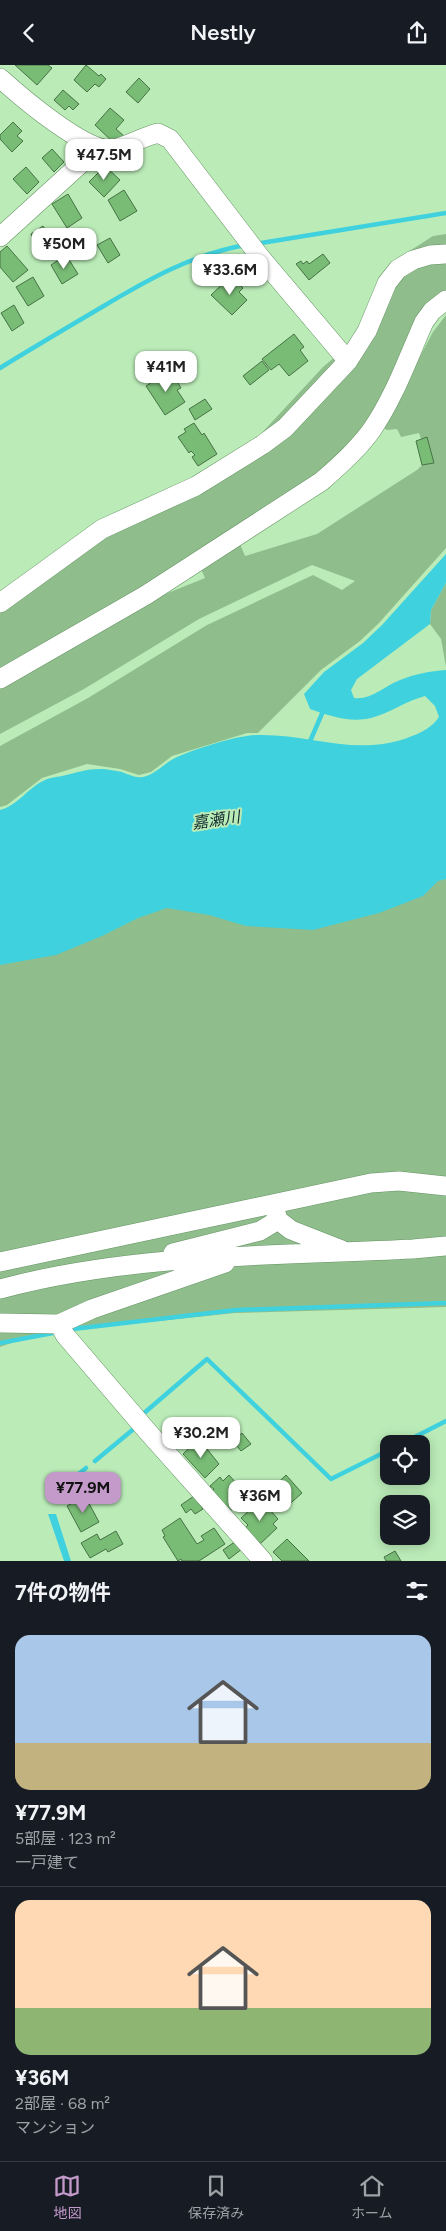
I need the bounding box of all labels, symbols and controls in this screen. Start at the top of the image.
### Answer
icon: back [15,19,43,47]
text: Nestly [190,19,256,46]
icon: share [403,19,431,47]
pin: ¥47.5M [63,139,145,181]
text: ¥47.5M [76,145,132,164]
pin: ¥50M [34,227,94,270]
text: ¥50M [43,234,85,253]
pin: ¥33.6M [189,253,271,296]
text: ¥33.6M [203,260,257,279]
pin: ¥41M [136,351,196,393]
text: ¥41M [146,357,186,376]
water label: 嘉瀬川 [191,807,243,833]
pin: ¥30.2M [160,1417,242,1459]
text: ¥30.2M [173,1423,229,1442]
map controls [380,1435,430,1545]
button: locate [380,1435,430,1485]
pin: ¥77.9M [42,1471,124,1514]
text: ¥77.9M [56,1478,110,1497]
pin: ¥36M [230,1479,290,1522]
text: ¥36M [239,1486,281,1505]
button: layers [380,1495,430,1545]
icon: filters [403,1577,431,1605]
text: 7件の物件 [15,1580,111,1605]
icon: home [178,1667,268,1757]
text: ¥77.9M [15,1800,86,1825]
text: 5部屋 · 123 m² [15,1829,116,1848]
text: 一戸建て [15,1853,79,1872]
icon: home [178,1933,268,2023]
text: ¥36M [15,2065,69,2090]
text: 2部屋 · 68 m² [15,2094,110,2113]
text: マンション [15,2118,95,2137]
tab: 地図 [53,2172,81,2222]
tab: 保存済み [188,2172,244,2222]
tab: ホーム [351,2172,393,2222]

